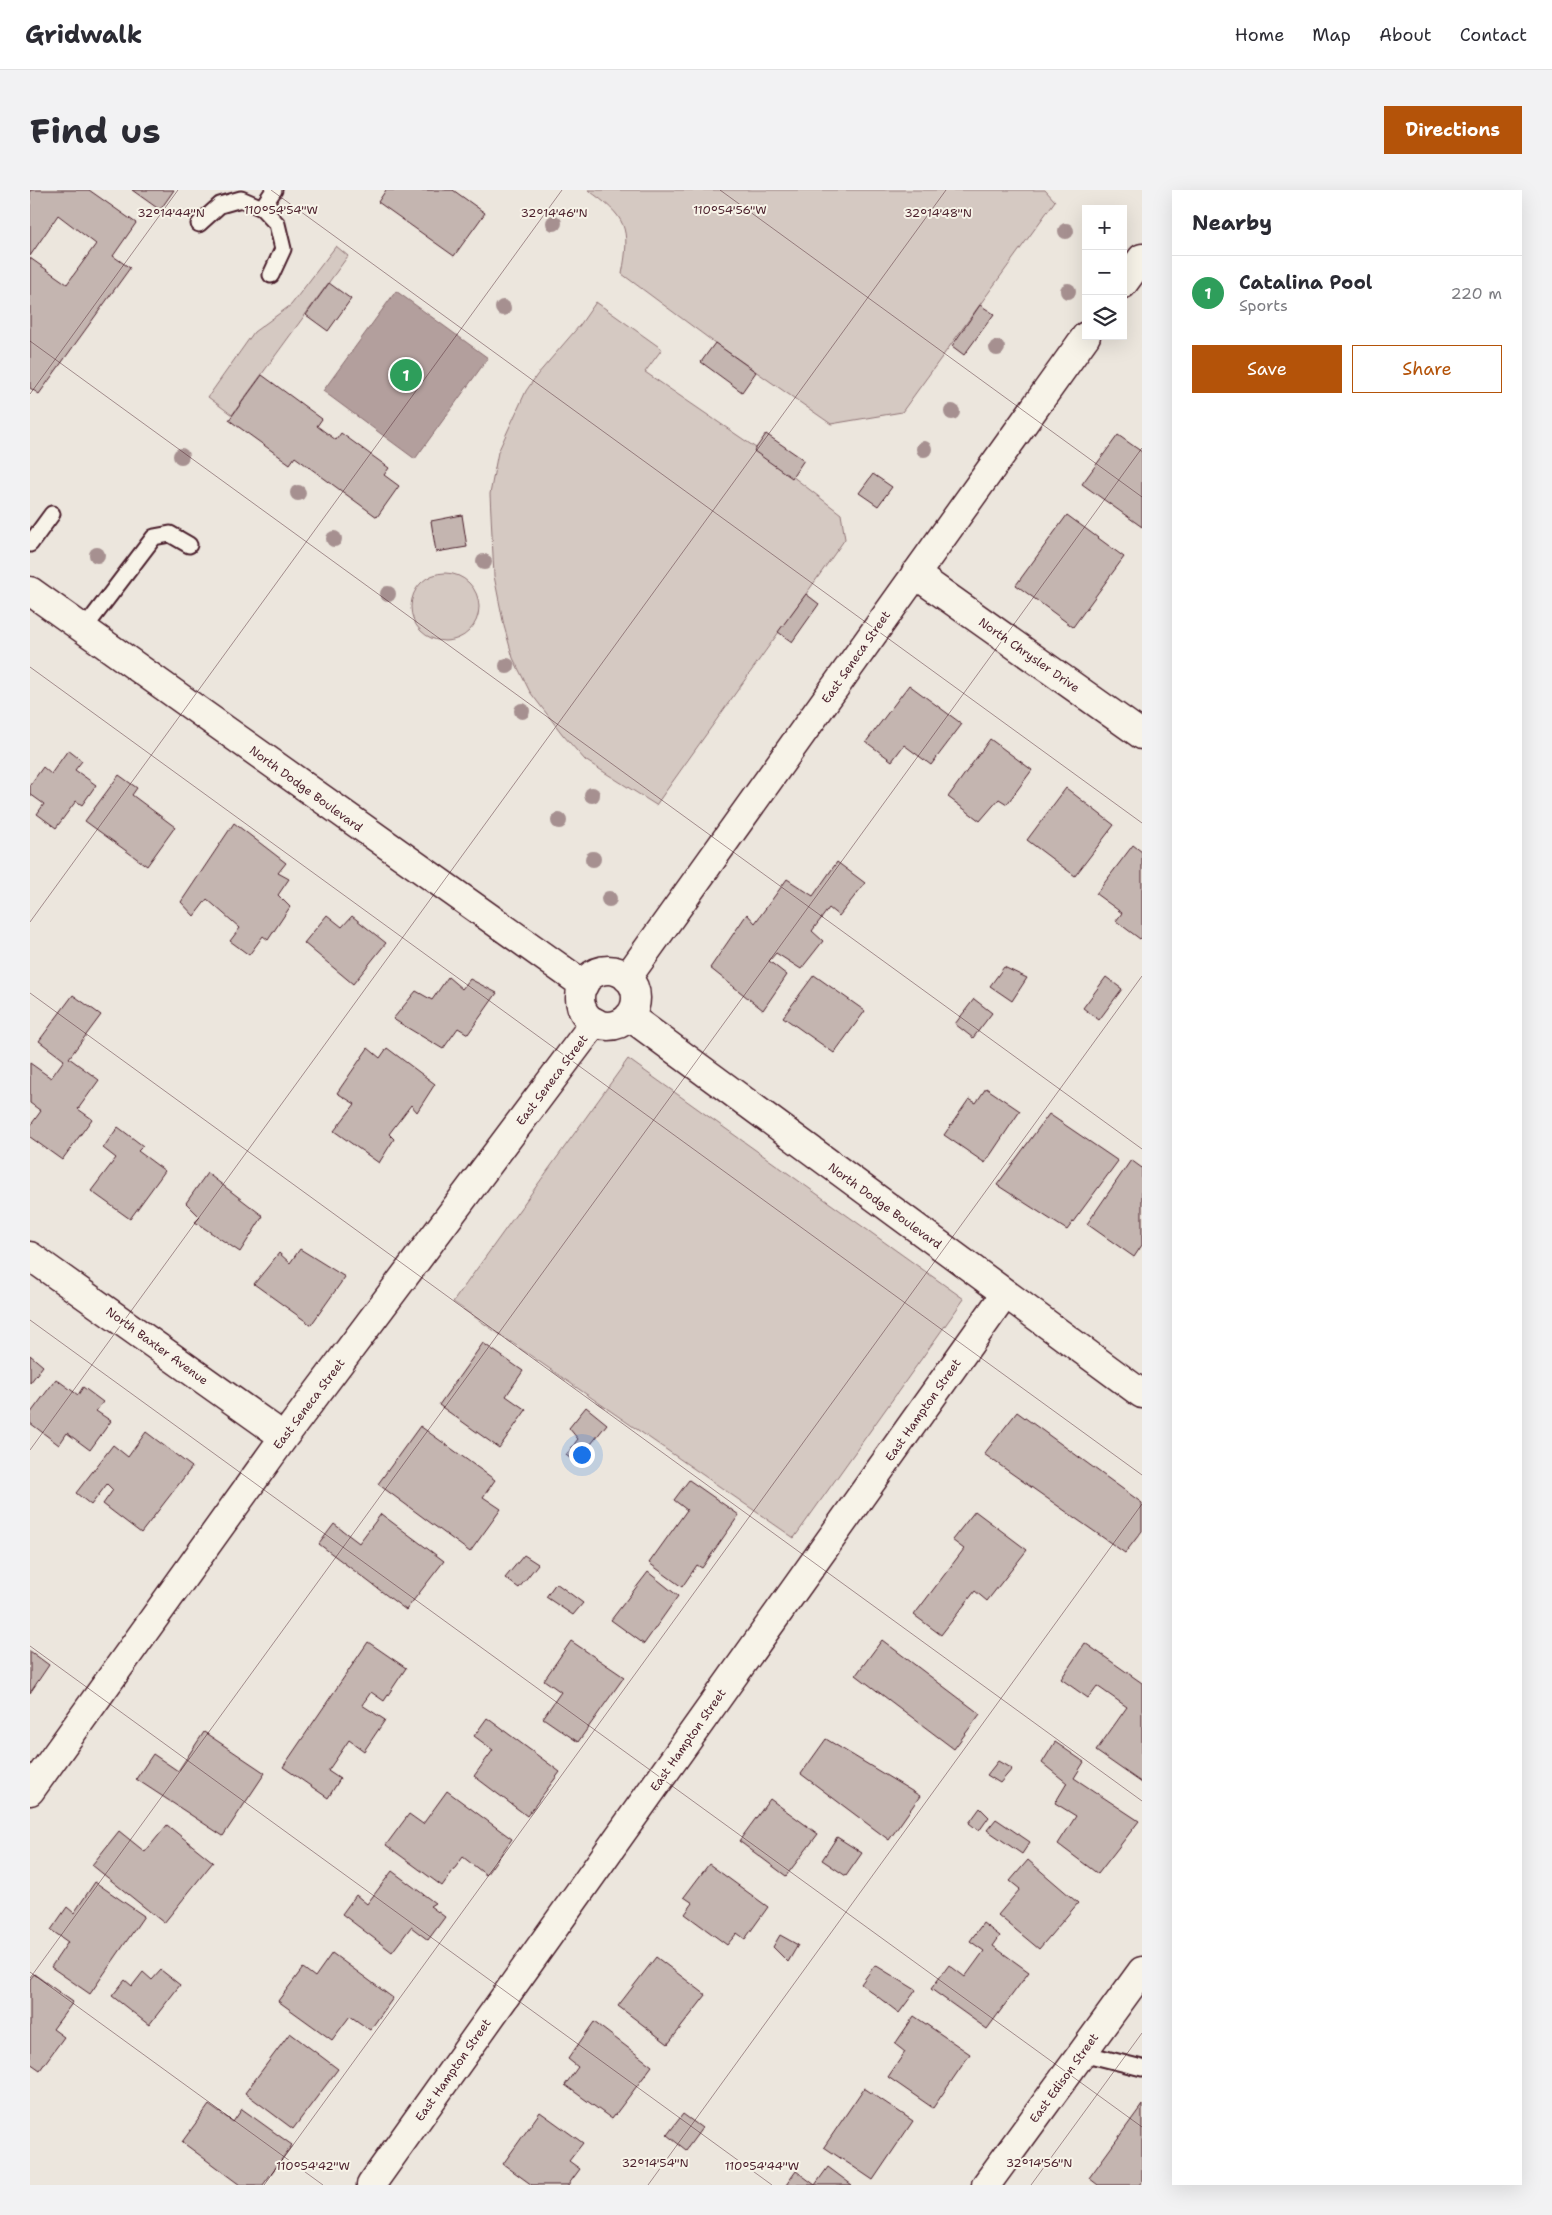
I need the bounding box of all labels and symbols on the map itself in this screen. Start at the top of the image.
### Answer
text: 110°54'54"W [244,202,318,218]
text: 110°54'56"W [693,202,767,218]
text: 32°14'44"N [137,205,205,221]
text: 32°14'46"N [520,205,588,221]
text: 32°14'48"N [904,205,972,221]
pin: 1 [390,356,422,394]
street label: East Seneca Street [818,608,894,706]
street label: North Chrysler Drive [975,614,1083,696]
street label: North Dodge Boulevard [246,742,366,836]
street label: East Seneca Street [513,1031,591,1129]
street label: North Dodge Boulevard [825,1159,945,1253]
street label: North Baxter Avenue [103,1304,211,1389]
street label: East Seneca Street [270,1355,348,1453]
street label: East Hampton Street [882,1356,964,1464]
your location [569,1442,595,1468]
street label: East Hampton Street [647,1686,729,1794]
street label: East Hampton Street [412,2016,494,2124]
street label: East Edison Street [1026,2030,1102,2126]
text: 32°14'54"N [621,2155,689,2171]
text: 32°14'56"N [1006,2155,1072,2171]
text: 110°54'42"W [276,2158,350,2174]
text: 110°54'44"W [725,2158,799,2174]

